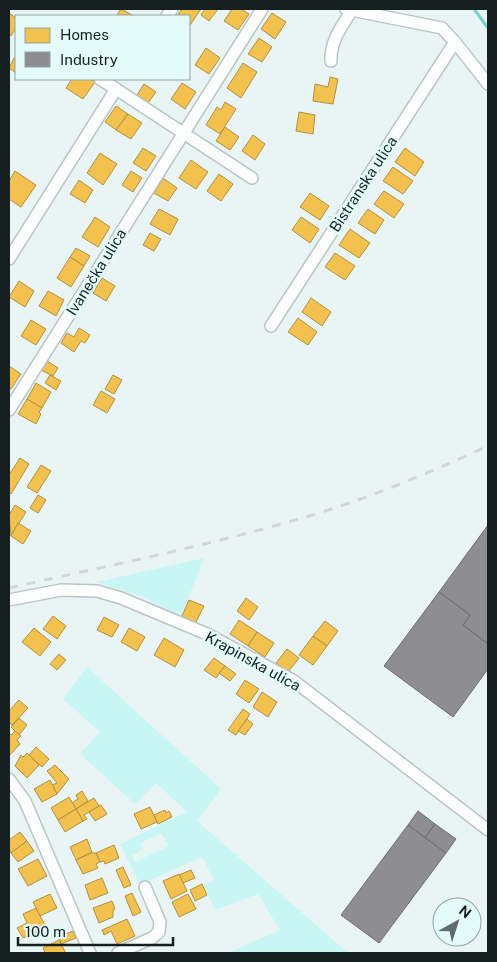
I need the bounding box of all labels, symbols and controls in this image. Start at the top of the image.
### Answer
legend [15,15,190,80]
text: Homes [60,26,109,43]
text: Industry [60,51,118,68]
street label: Bistranska ulica [326,133,400,235]
street label: Ivanečka ulica [63,226,129,318]
street label: Krapinska ulica [202,628,304,694]
north arrow [432,897,482,947]
text: N [456,902,474,922]
scale bar [18,914,172,946]
text: 100 m [25,923,66,940]

